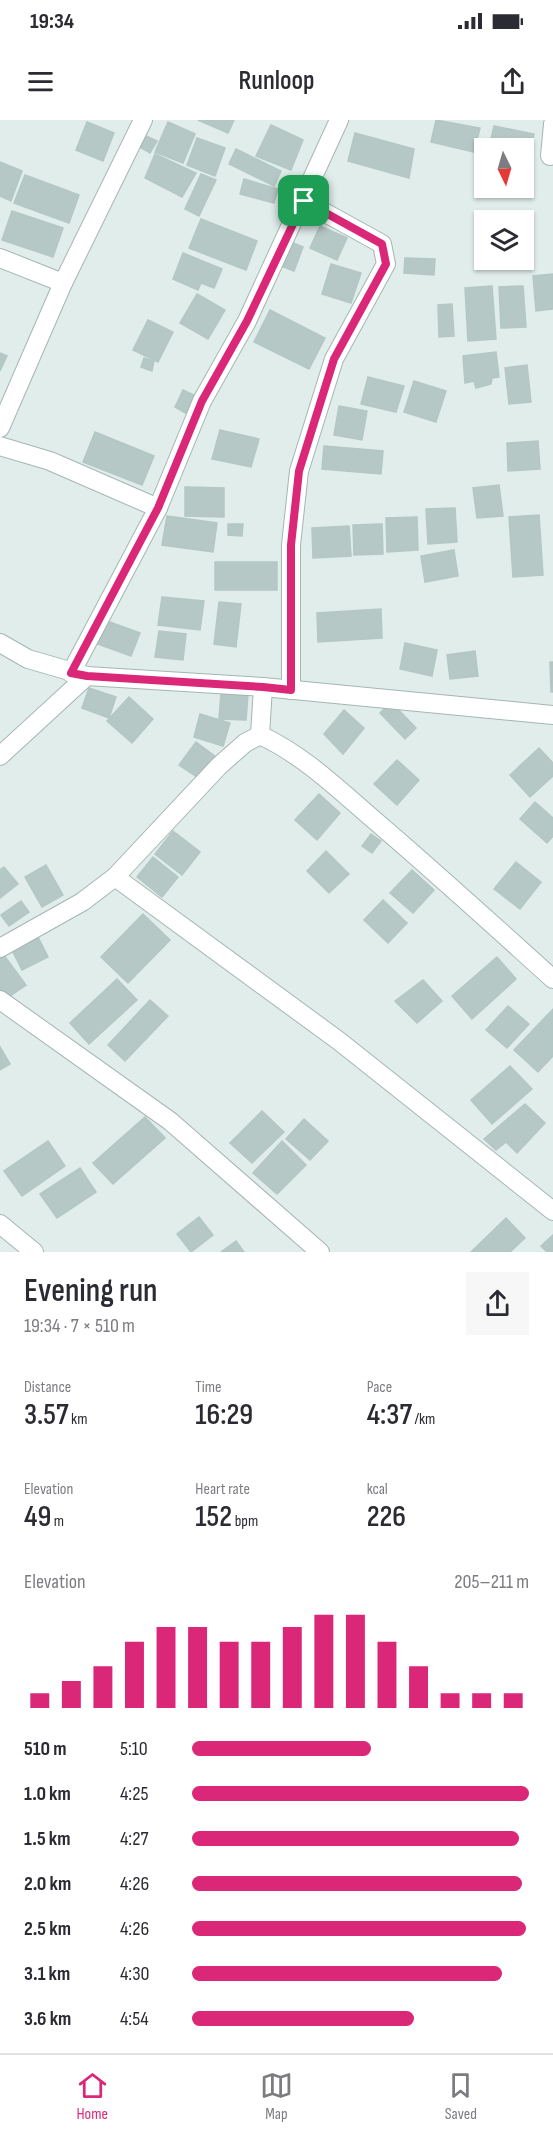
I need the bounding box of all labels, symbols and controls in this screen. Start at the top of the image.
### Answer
text: 19:34 [30,8,74,35]
icon: menu [24,65,57,98]
text: Runloop [238,65,315,97]
icon: share [496,65,529,98]
north arrow [474,138,534,198]
map controls [474,138,534,270]
pin [278,175,329,226]
icon: arrive [287,184,320,217]
button: layers [474,210,534,270]
text: Evening run [24,1271,158,1311]
button: share [466,1272,529,1335]
text: 19:34 · 7 × 510 m [24,1314,135,1338]
text: Distance [24,1378,71,1397]
text: Time [195,1378,222,1397]
text: Pace [367,1378,392,1397]
text: 3.57 [24,1397,69,1433]
text: 16:29 [195,1397,253,1433]
text: 4:37 [367,1397,412,1433]
text: km [69,1410,88,1429]
text: /km [412,1410,435,1429]
text: Elevation [24,1480,73,1499]
text: Heart rate [195,1480,250,1499]
text: kcal [367,1480,388,1499]
text: 49 [24,1499,51,1535]
text: 152 [195,1499,232,1535]
text: 226 [367,1499,406,1535]
text: m [51,1512,64,1531]
text: bpm [232,1512,258,1531]
text: Elevation [24,1570,86,1594]
text: 205–211 m [454,1570,529,1594]
text: 510 m [24,1737,67,1761]
text: 5:10 [120,1737,148,1761]
text: 1.0 km [24,1782,71,1806]
text: 4:25 [120,1782,148,1806]
text: 1.5 km [24,1827,70,1851]
text: 4:27 [120,1827,148,1851]
text: 2.0 km [24,1872,71,1896]
text: 4:26 [120,1872,149,1896]
text: 2.5 km [24,1917,71,1941]
text: 4:26 [120,1917,149,1941]
text: 3.1 km [24,1962,70,1986]
text: 4:30 [120,1962,149,1986]
text: 3.6 km [24,2007,71,2031]
text: 4:54 [120,2007,149,2031]
tab: Home [76,2069,109,2124]
tab: Map [260,2069,293,2124]
tab: Saved [444,2069,477,2124]

